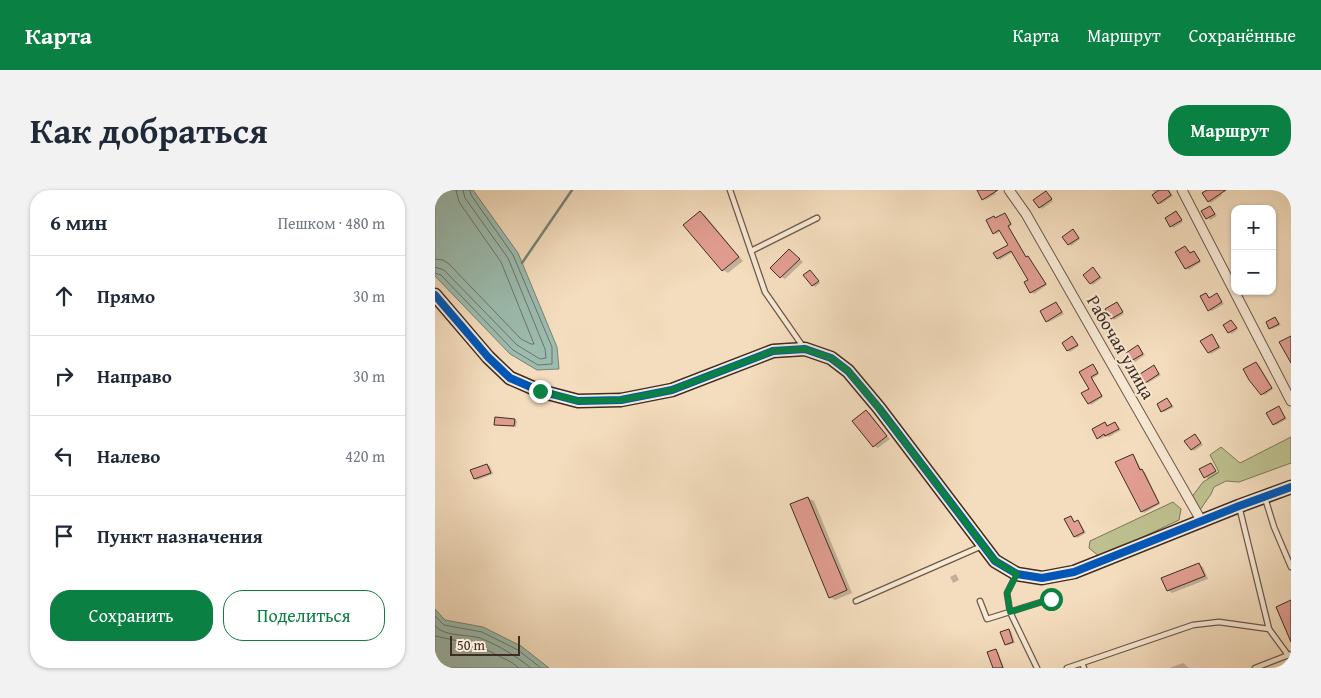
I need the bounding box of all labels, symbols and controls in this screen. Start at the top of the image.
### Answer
text: Карта [25,18,92,53]
text: Карта [1013,22,1059,49]
text: Маршрут [1087,22,1161,49]
text: Сохранённые [1189,22,1296,49]
text: Как добраться [30,105,268,156]
button: Маршрут [1168,105,1291,156]
map controls [1231,205,1276,295]
button: + [1231,205,1276,250]
text: 6 мин [50,207,107,238]
text: Пешком · 480 m [278,211,385,235]
button: − [1231,250,1276,295]
icon: ahead [50,282,78,310]
text: Прямо [97,282,155,310]
text: 30 m [353,284,385,308]
street label: Рабочая улица [1080,290,1162,405]
icon: right [50,362,78,390]
text: Направо [97,362,172,390]
text: 30 m [353,364,385,388]
route end [529,380,552,403]
icon: left [50,442,78,470]
text: Налево [97,442,160,470]
text: 420 m [345,444,385,468]
icon: arrive [50,522,78,550]
text: Пункт назначения [97,522,263,550]
route start [1040,588,1063,611]
button: Сохранить [50,590,213,641]
button: Поделиться [223,590,385,641]
scale bar [450,633,520,656]
text: 50 m [457,635,485,655]

